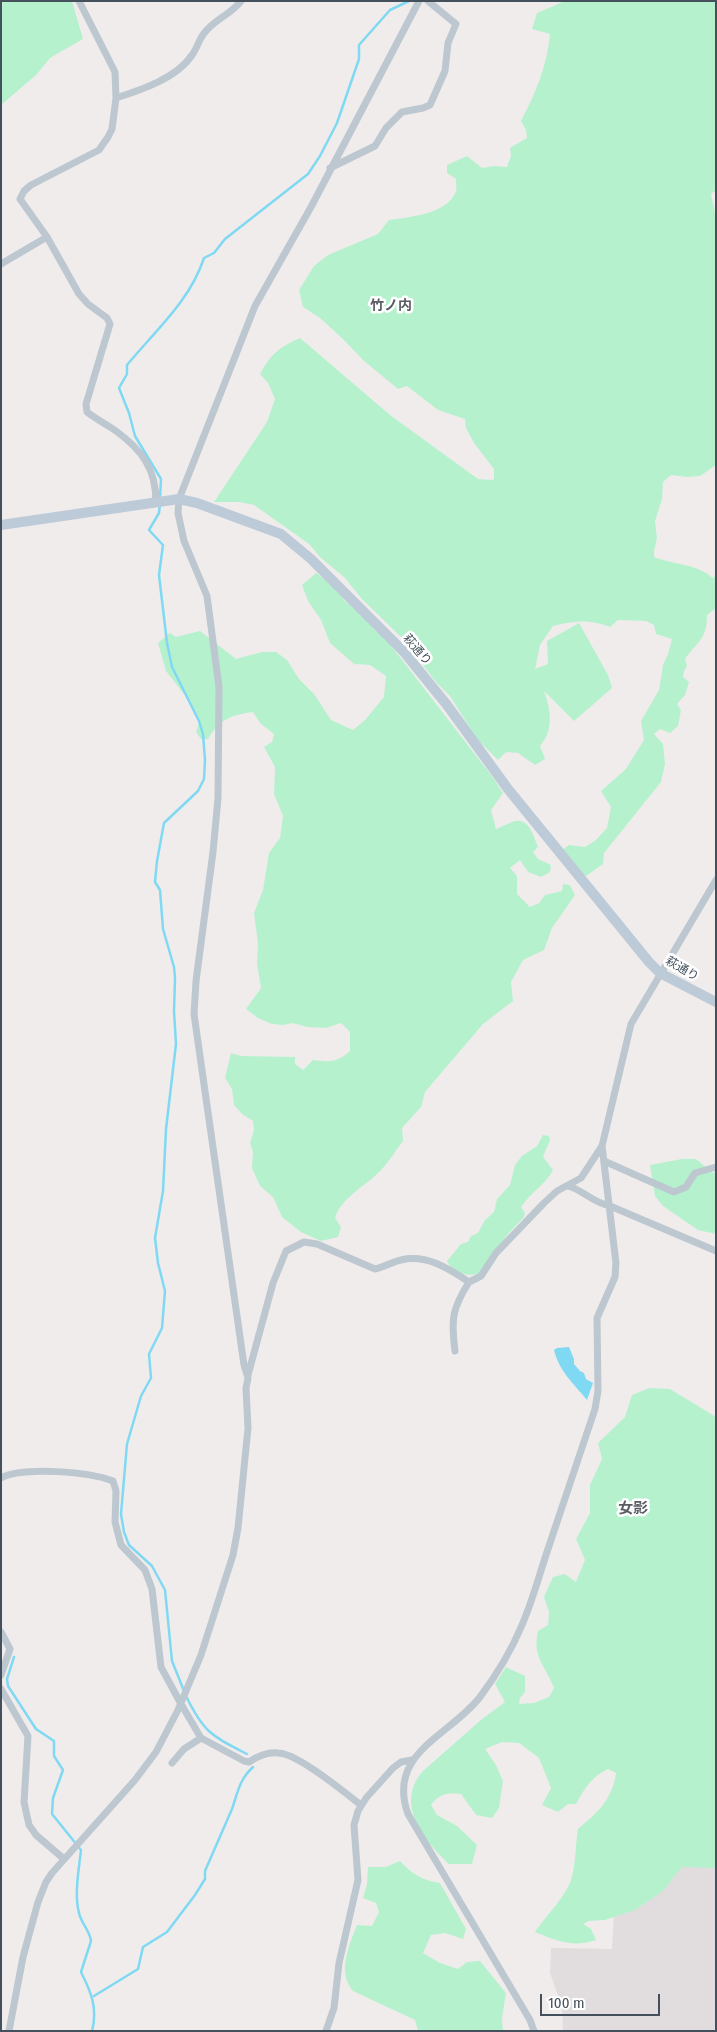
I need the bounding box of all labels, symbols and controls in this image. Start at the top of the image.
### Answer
district label: 竹ノ内 [370,298,412,314]
street label: 萩通り [400,632,434,668]
street label: 萩通り [663,954,701,984]
district label: 女影 [618,1500,648,1518]
scale bar [542,1984,662,2016]
text: 100 m [548,1994,585,2012]

